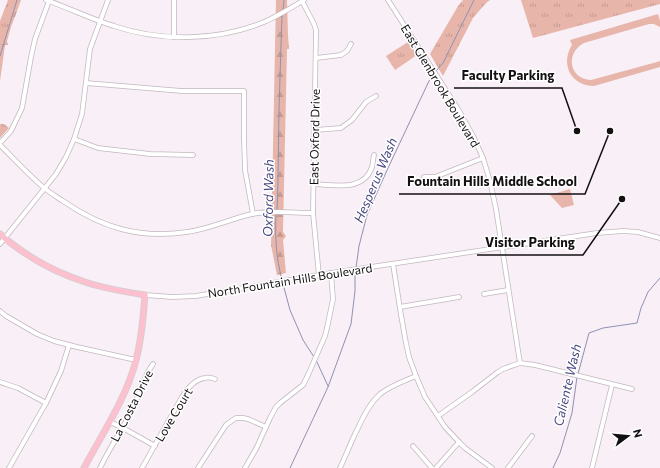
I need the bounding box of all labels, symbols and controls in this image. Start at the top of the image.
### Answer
street label: East Glenbrook Boulevard [399,22,483,149]
callout: Faculty Parking [454,63,562,88]
text: Faculty Parking [462,67,554,83]
street label: East Oxford Drive [306,89,322,185]
water label: Hesperus Wash [350,135,400,225]
water label: Oxford Wash [259,159,277,237]
callout: Fountain Hills Middle School [399,169,585,194]
text: Fountain Hills Middle School [407,173,577,189]
callout: Visitor Parking [477,230,583,255]
text: Visitor Parking [485,234,575,250]
street label: North Fountain Hills Boulevard [207,260,373,300]
water label: Caliente Wash [550,342,584,428]
street label: La Costa Drive [107,367,155,444]
street label: Love Court [152,385,195,444]
north arrow [608,416,648,456]
text: N [631,427,645,439]

